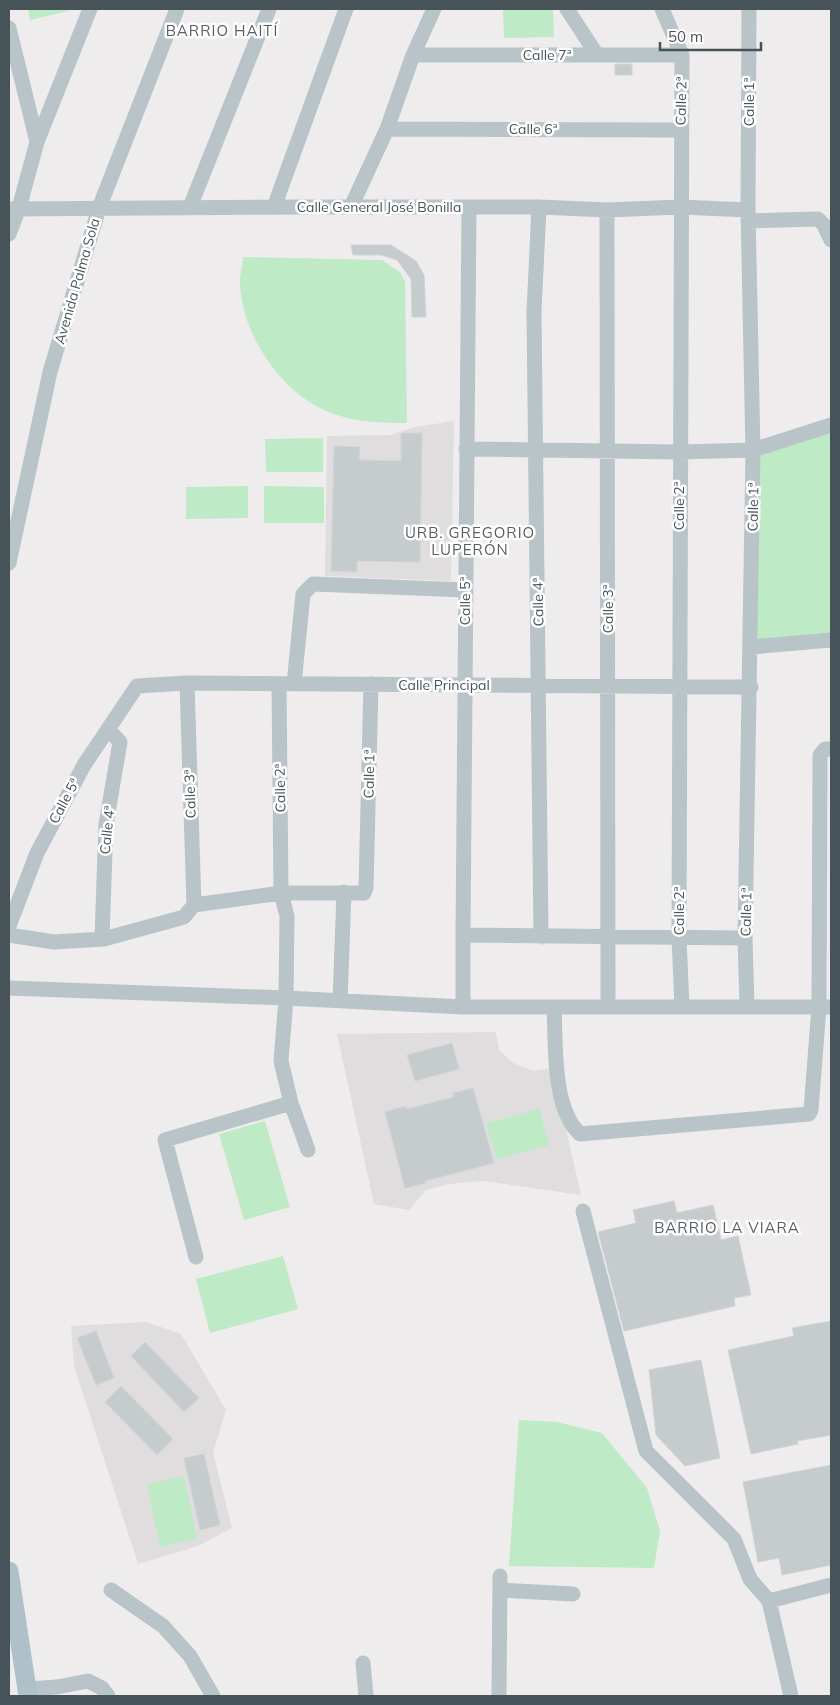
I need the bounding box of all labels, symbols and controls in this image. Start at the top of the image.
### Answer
scale bar [660,20,761,52]
district label: BARRIO HAITÍ [166,21,278,40]
text: 50 m [668,27,703,46]
street label: Calle 7ª [523,46,572,64]
street label: Calle 2ª [672,76,690,125]
street label: Calle 1ª [740,77,758,126]
street label: Calle 6ª [509,120,558,138]
street label: Calle General José Bonilla [297,198,461,216]
street label: Avenida Palma Sola [50,216,104,346]
street label: Calle 2ª [670,481,688,530]
street label: Calle 1ª [744,482,762,531]
district label: URB. GREGORIO LUPERÓN [405,523,535,559]
street label: Calle 5ª [456,576,474,625]
street label: Calle 4ª [529,577,547,626]
street label: Calle 3ª [599,584,617,633]
street label: Calle Principal [398,676,490,694]
street label: Calle 1ª [360,749,378,798]
street label: Calle 2ª [271,763,289,812]
street label: Calle 3ª [180,769,200,819]
street label: Calle 5ª [45,775,84,827]
street label: Calle 4ª [96,804,119,855]
street label: Calle 2ª [670,886,688,935]
street label: Calle 1ª [737,887,755,936]
district label: BARRIO LA VIARA [654,1218,800,1237]

